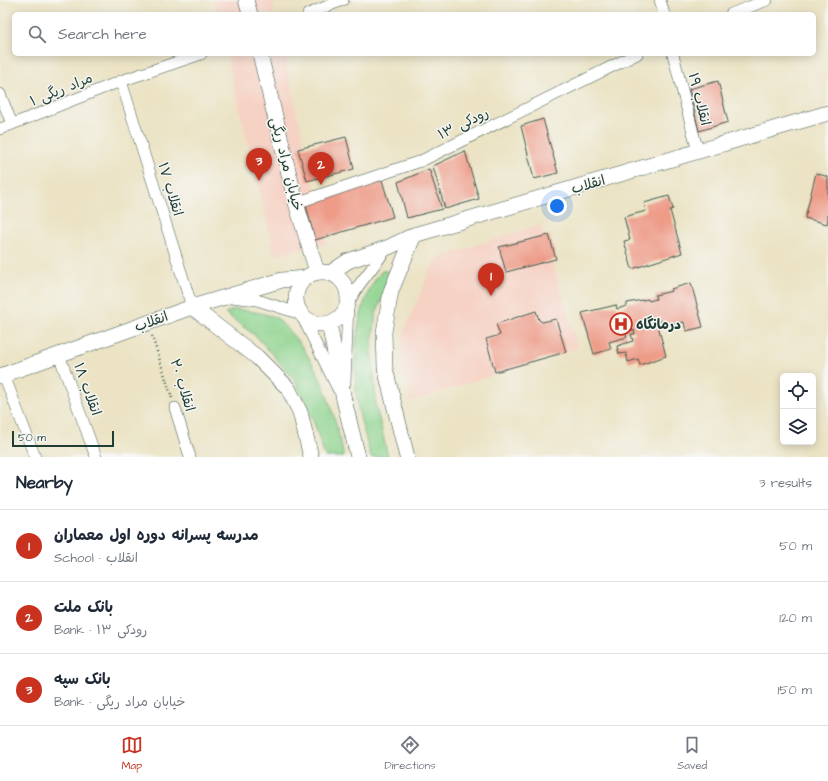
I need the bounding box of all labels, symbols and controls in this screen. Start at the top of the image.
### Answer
search box [12,12,816,56]
icon: search [26,23,48,45]
text: Search here [58,24,147,45]
street label: مراد ریگی ۱ [27,68,96,112]
street label: انقلاب ۱۹ [683,71,715,128]
street label: رودکی ۱۳ [435,103,492,145]
street label: خیابان مراد ریگی [265,115,307,213]
pin: 3 [246,148,272,181]
pin: 2 [308,152,334,185]
street label: انقلاب ۱۷ [152,160,188,219]
street label: انقلاب [569,171,608,199]
your location [547,196,567,216]
pin: 1 [478,263,504,296]
street label: انقلاب [132,307,171,337]
hospital icon: درمانگاه [608,311,634,337]
place label: درمانگاه [636,315,681,335]
street label: انقلاب ۲۰ [165,356,200,414]
street label: انقلاب ۱۸ [68,360,106,419]
map controls [780,373,816,445]
button: locate [780,373,816,409]
button: layers [780,409,816,445]
scale bar [12,429,114,448]
text: 50 m [18,430,46,445]
text: Nearby [16,471,73,495]
text: 3 results [759,474,812,492]
text: مدرسه پسرانه دوره اول معماران [54,525,259,546]
text: 1 [28,537,30,555]
text: 50 m [779,537,812,555]
text: School · انقلاب [54,549,138,567]
text: بانک ملت [54,597,113,618]
text: 2 [25,609,33,627]
text: 120 m [779,609,812,627]
text: Bank · رودکی ۱۳ [54,621,147,639]
text: بانک سپه [54,669,111,690]
text: 3 [26,681,32,699]
text: 150 m [778,681,812,699]
text: Bank · خیابان مراد ریگی [54,693,185,711]
tab: Map [121,734,143,773]
tab: Directions [384,734,436,773]
tab: Saved [677,734,707,773]

